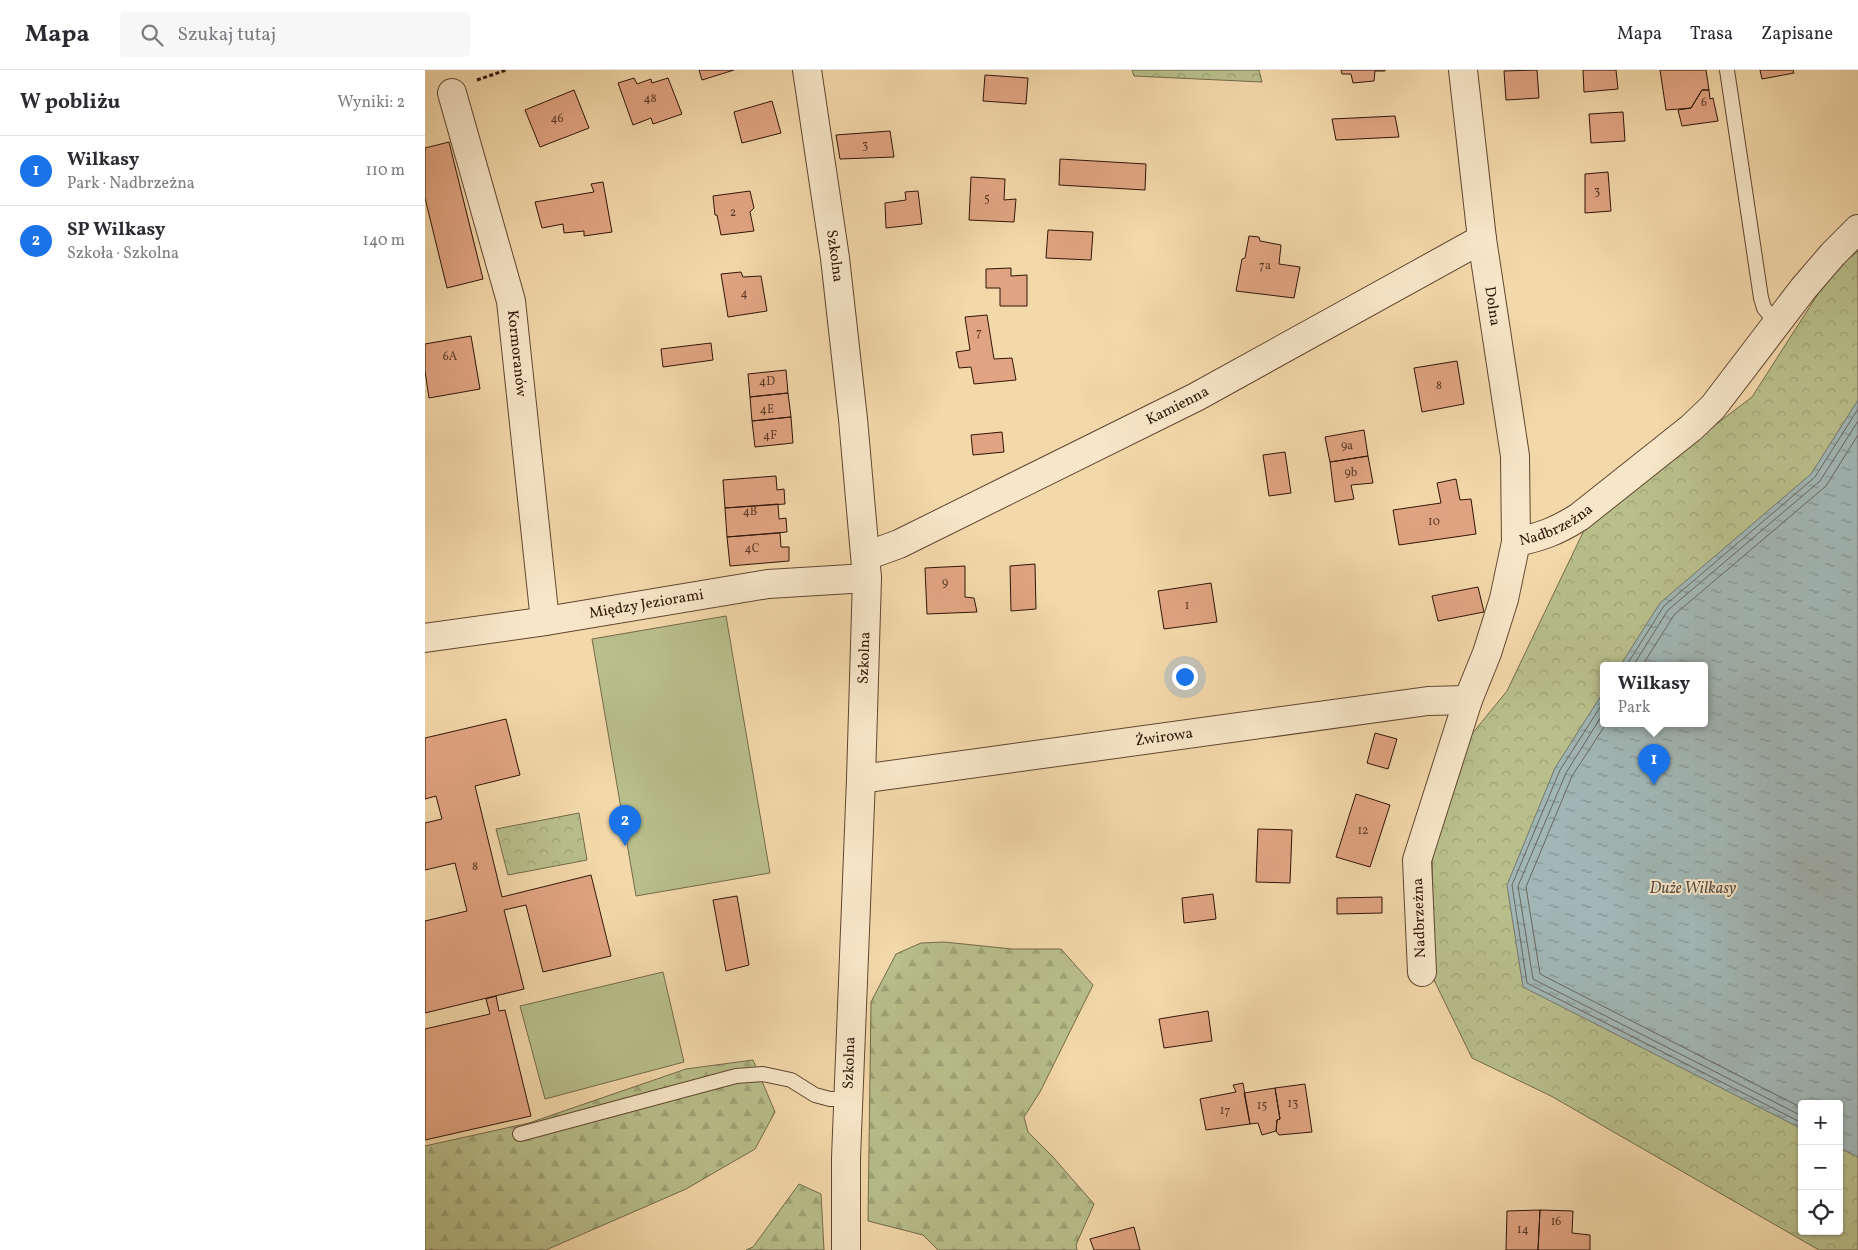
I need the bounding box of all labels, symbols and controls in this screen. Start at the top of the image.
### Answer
search box [120,12,470,57]
text: Mapa [25,18,90,52]
icon: search [138,21,166,49]
text: Szukaj tutaj [178,22,276,48]
text: Mapa [1617,22,1662,47]
text: Trasa [1690,22,1733,47]
text: Zapisane [1761,22,1833,47]
text: W pobliżu [20,88,120,117]
house number: 48 [643,91,657,107]
text: Wyniki: 2 [337,92,405,114]
house number: 6 [1701,95,1707,111]
house number: 46 [550,111,564,127]
house number: 3 [862,138,868,154]
text: Wilkasy [67,147,139,173]
text: 1 [33,160,39,182]
text: 110 m [366,160,405,182]
text: Park · Nadbrzeżna [67,173,195,195]
house number: 3 [1594,184,1600,200]
house number: 5 [984,191,990,207]
house number: 2 [730,205,736,221]
text: SP Wilkasy [67,217,166,243]
street label: Szkolna [820,228,848,283]
text: 2 [32,230,40,252]
text: 140 m [363,230,405,252]
text: Szkoła · Szkolna [67,243,179,265]
house number: 7a [1259,258,1271,274]
street label: Dolna [1479,285,1506,327]
house number: 4 [740,286,748,302]
street label: Kormoranów [502,309,532,398]
house number: 7 [976,325,982,341]
house number: 6A [443,349,458,365]
house number: 4D [759,374,775,390]
house number: 8 [1436,378,1442,394]
street label: Kamienna [1142,381,1213,431]
house number: 4E [760,402,774,418]
house number: 4F [763,428,777,444]
house number: 9a [1341,438,1353,454]
house number: 9b [1345,465,1358,481]
street label: Nadbrzeżna [1517,499,1597,552]
house number: 4B [743,504,757,520]
house number: 10 [1428,514,1440,530]
house number: 4C [744,541,760,557]
house number: 9 [942,575,948,591]
street label: Między Jeziorami [588,584,705,624]
house number: 1 [1185,598,1189,614]
street label: Szkolna [854,631,876,685]
popup [1600,662,1708,727]
your location [1172,664,1198,690]
text: Wilkasy [1618,671,1690,697]
text: Park [1618,697,1651,719]
street label: Żwirowa [1134,723,1194,752]
pin: 1 [1638,744,1670,785]
pin: 2 [609,805,641,846]
house number: 12 [1357,823,1369,839]
house number: 8 [472,859,478,875]
street label: Nadbrzeżna [1408,878,1432,958]
water label: Duże Wilkasy [1650,878,1736,900]
street label: Szkolna [839,1036,861,1090]
house number: 13 [1288,1096,1298,1112]
house number: 15 [1257,1098,1267,1114]
map controls [1798,1100,1843,1235]
button: + [1798,1100,1843,1145]
house number: 17 [1220,1103,1230,1119]
button: − [1798,1145,1843,1190]
button: locate [1798,1190,1843,1235]
house number: 16 [1551,1214,1561,1230]
house number: 14 [1517,1222,1529,1238]

